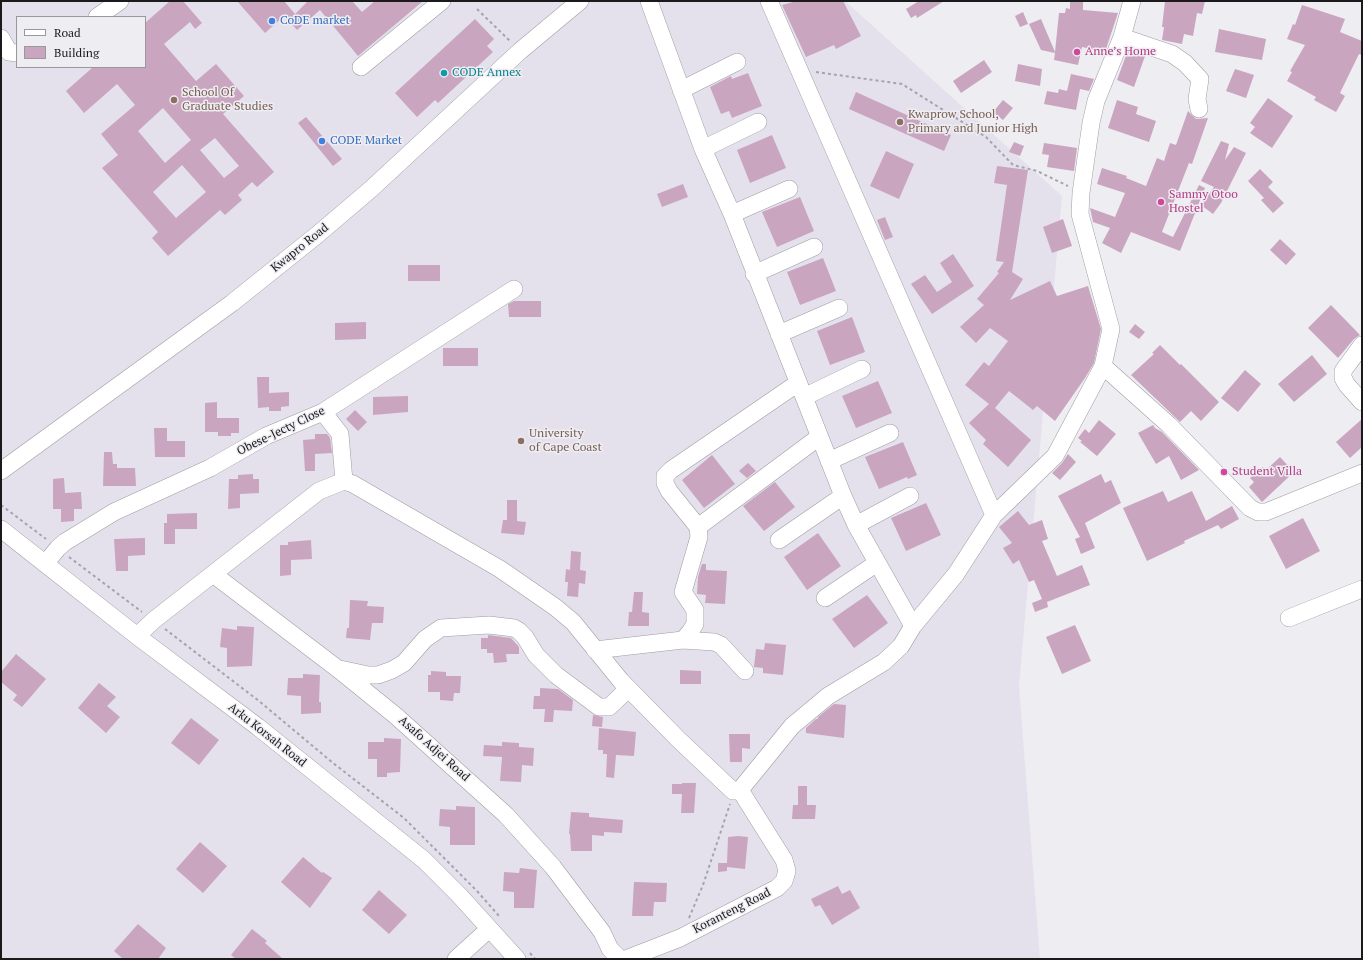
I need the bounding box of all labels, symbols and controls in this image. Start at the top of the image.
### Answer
place label: CoDE market [280,14,350,28]
legend [16,16,146,68]
marker: CoDE market [267,16,277,26]
text: Road [54,25,81,40]
text: Building [54,45,99,60]
place label: Anne’s Home [1085,45,1156,59]
marker: Anne’s Home [1072,47,1082,57]
place label: CODE Annex [452,66,521,80]
marker: CODE Annex [439,68,449,78]
place label: School Of Graduate Studies [182,86,273,114]
marker: School Of Graduate Studies [169,95,179,105]
place label: Kwaprow School, Primary and Junior High [908,108,1038,136]
marker: Kwaprow School, Primary and Junior High [895,117,905,127]
place label: CODE Market [330,134,402,148]
marker: CODE Market [317,136,327,146]
place label: Sammy Otoo Hostel [1169,188,1238,216]
marker: Sammy Otoo Hostel [1156,197,1166,207]
street label: Kwapro Road [268,221,332,275]
street label: Obese-Jecty Close [235,403,327,459]
place label: University of Cape Coast [529,427,602,455]
marker: University of Cape Coast [516,436,526,446]
place label: Student Villa [1232,465,1302,479]
marker: Student Villa [1219,467,1229,477]
street label: Arku Korsah Road [225,700,309,770]
street label: Asafo Adjei Road [396,713,472,785]
street label: Koranteng Road [691,885,773,937]

